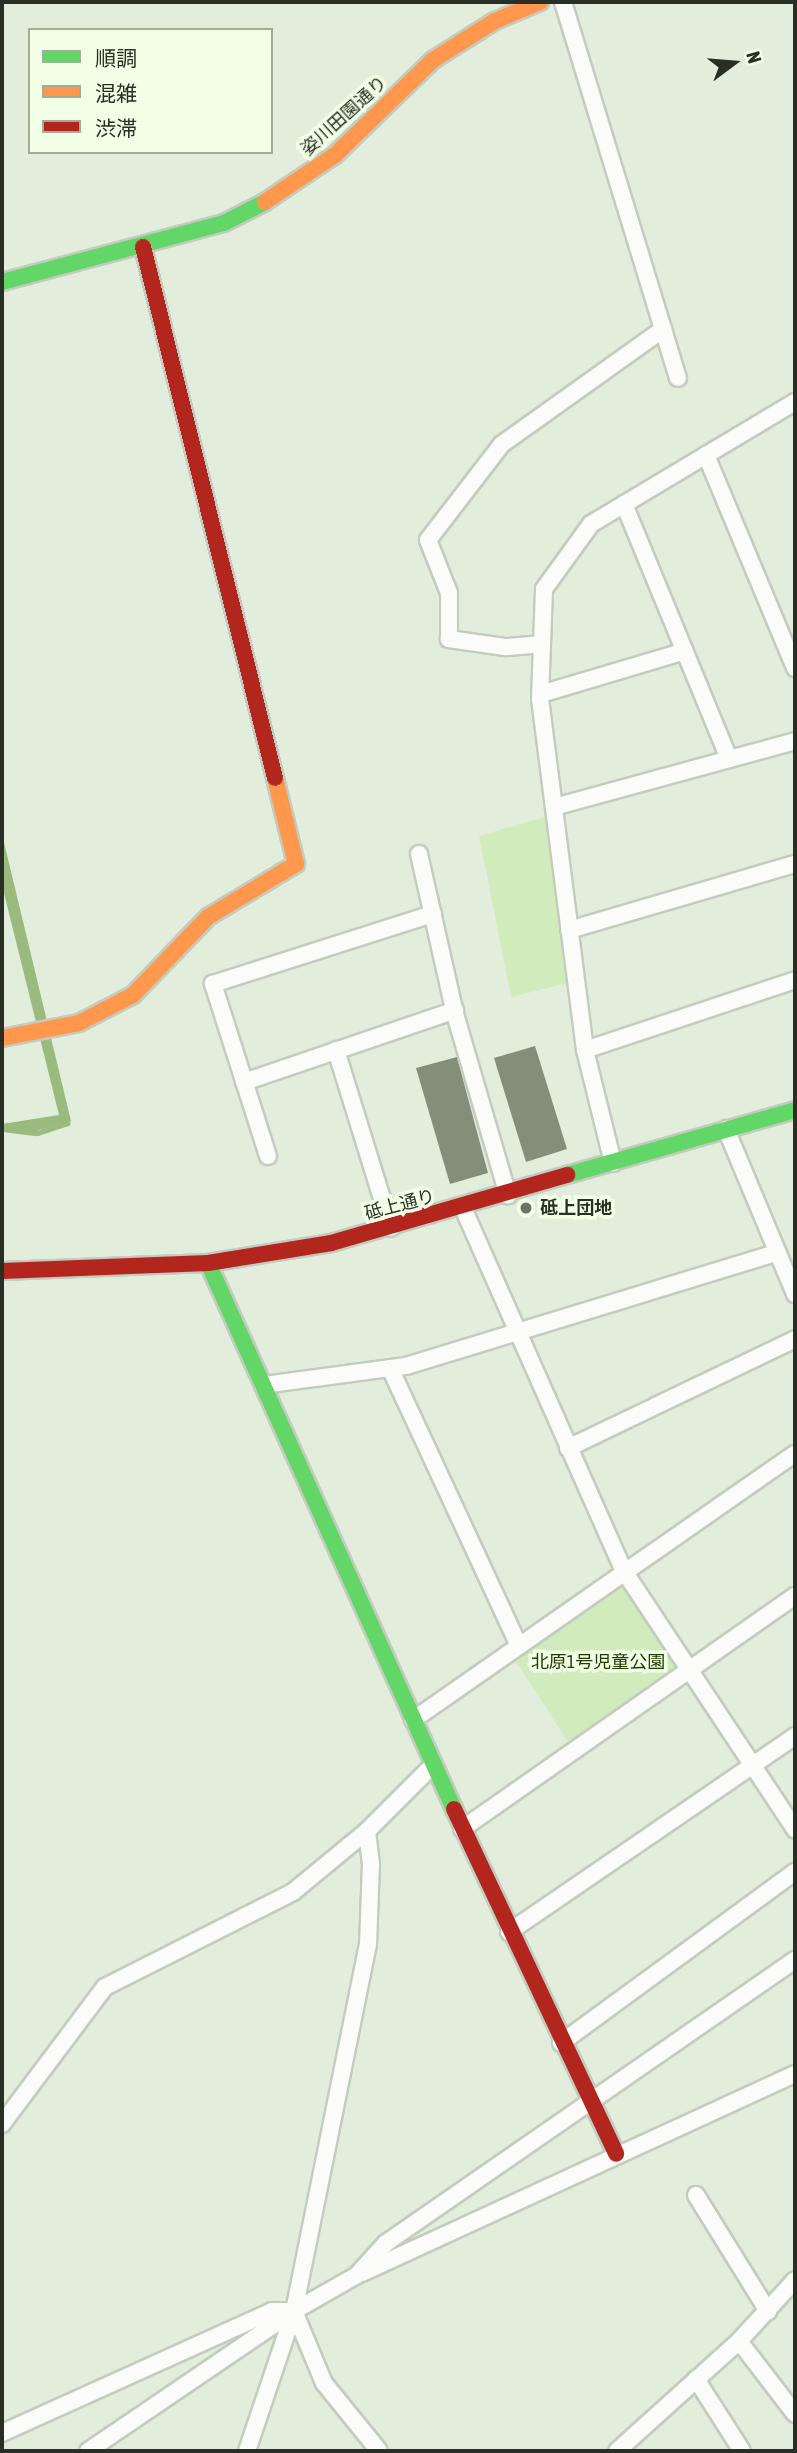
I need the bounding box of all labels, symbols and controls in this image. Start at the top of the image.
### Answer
legend [28,28,273,154]
north arrow [699,28,769,98]
text: 順調 [95,46,137,70]
text: N [742,49,766,66]
street label: 姿川田園通り [297,72,391,160]
text: 混雑 [95,81,137,105]
text: 渋滞 [95,116,137,140]
street label: 砥上通り [362,1185,438,1225]
place label: 砥上団地 [540,1197,612,1219]
marker: 砥上団地 [518,1200,534,1216]
park label: 北原1号児童公園 [531,1651,665,1673]

